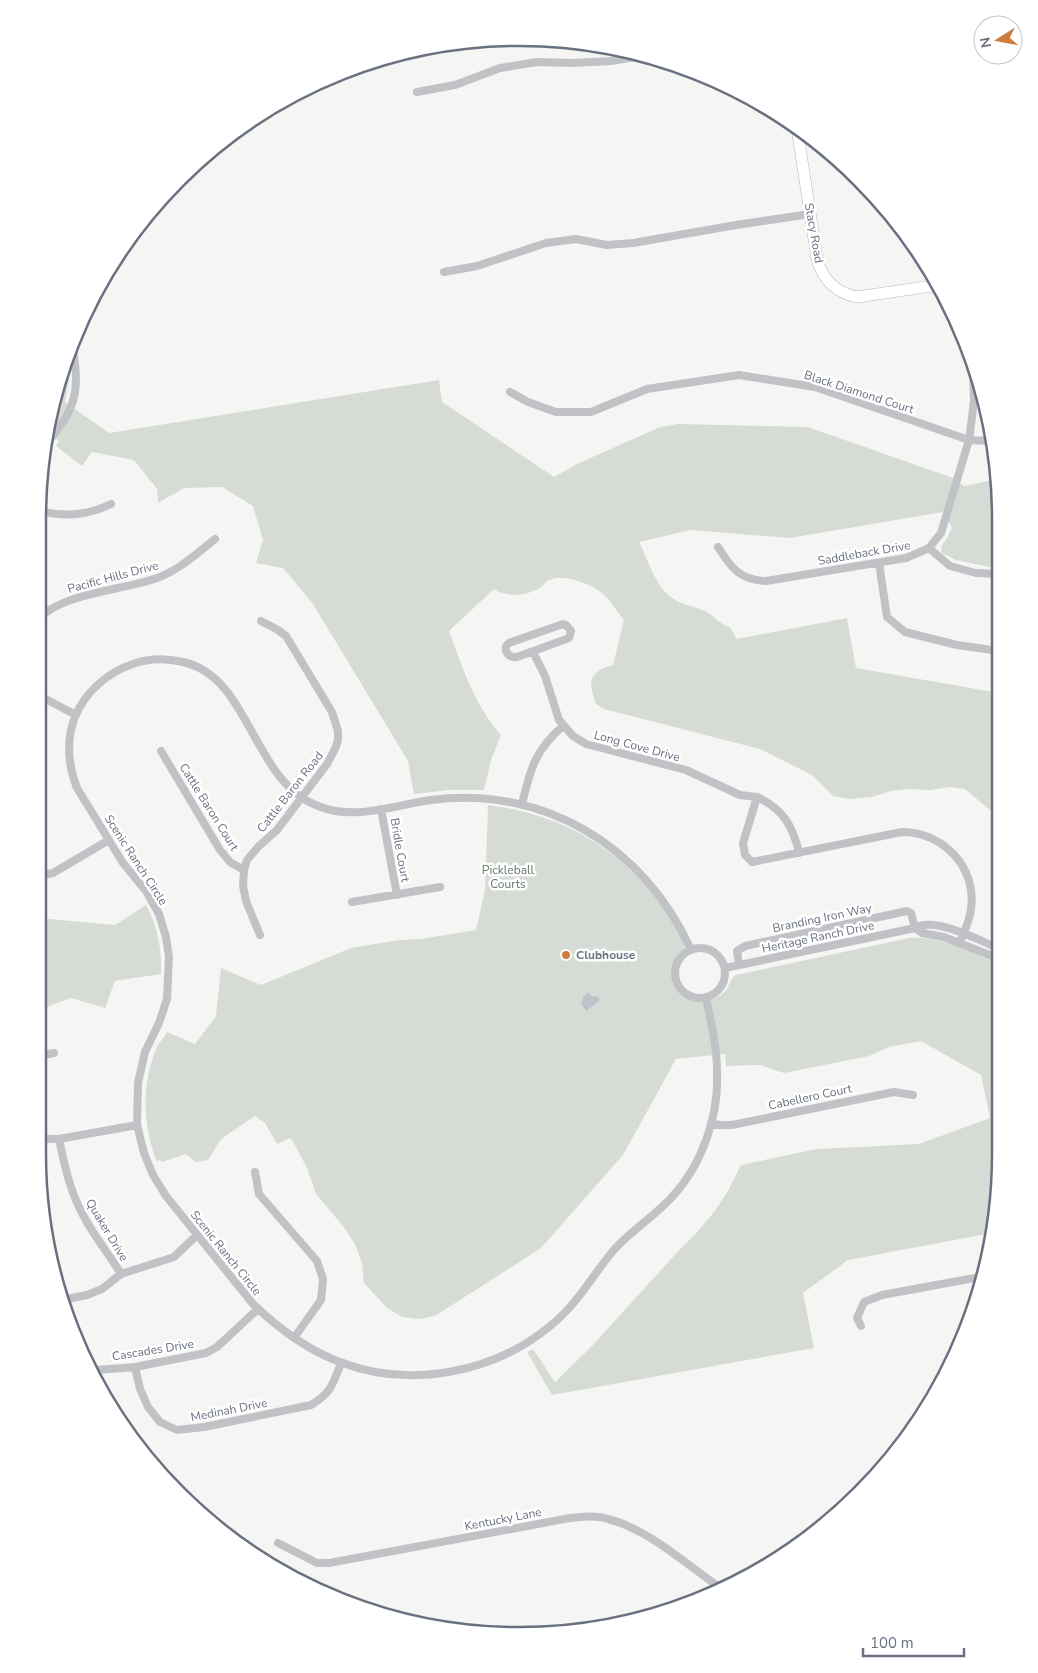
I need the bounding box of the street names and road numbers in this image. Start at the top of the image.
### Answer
street label: Stacy Road [801,202,827,264]
street label: Black Diamond Court [802,367,917,418]
street label: Saddleback Drive [816,537,912,569]
street label: Pacific Hills Drive [66,557,160,597]
street label: Long Cove Drive [592,727,682,765]
street label: Cattle Baron Road [253,748,327,836]
street label: Cattle Baron Court [176,760,243,855]
street label: Scenic Ranch Circle [101,812,171,908]
street label: Bridle Court [386,817,414,884]
street label: Branding Iron Way [771,899,874,936]
street label: Heritage Ranch Drive [760,917,876,957]
street label: Cabellero Court [767,1080,854,1114]
street label: Quaker Drive [82,1196,132,1264]
street label: Scenic Ranch Circle [187,1207,265,1299]
street label: Cascades Drive [111,1336,195,1364]
street label: Medinah Drive [189,1395,269,1425]
street label: Kentucky Lane [463,1504,543,1534]

